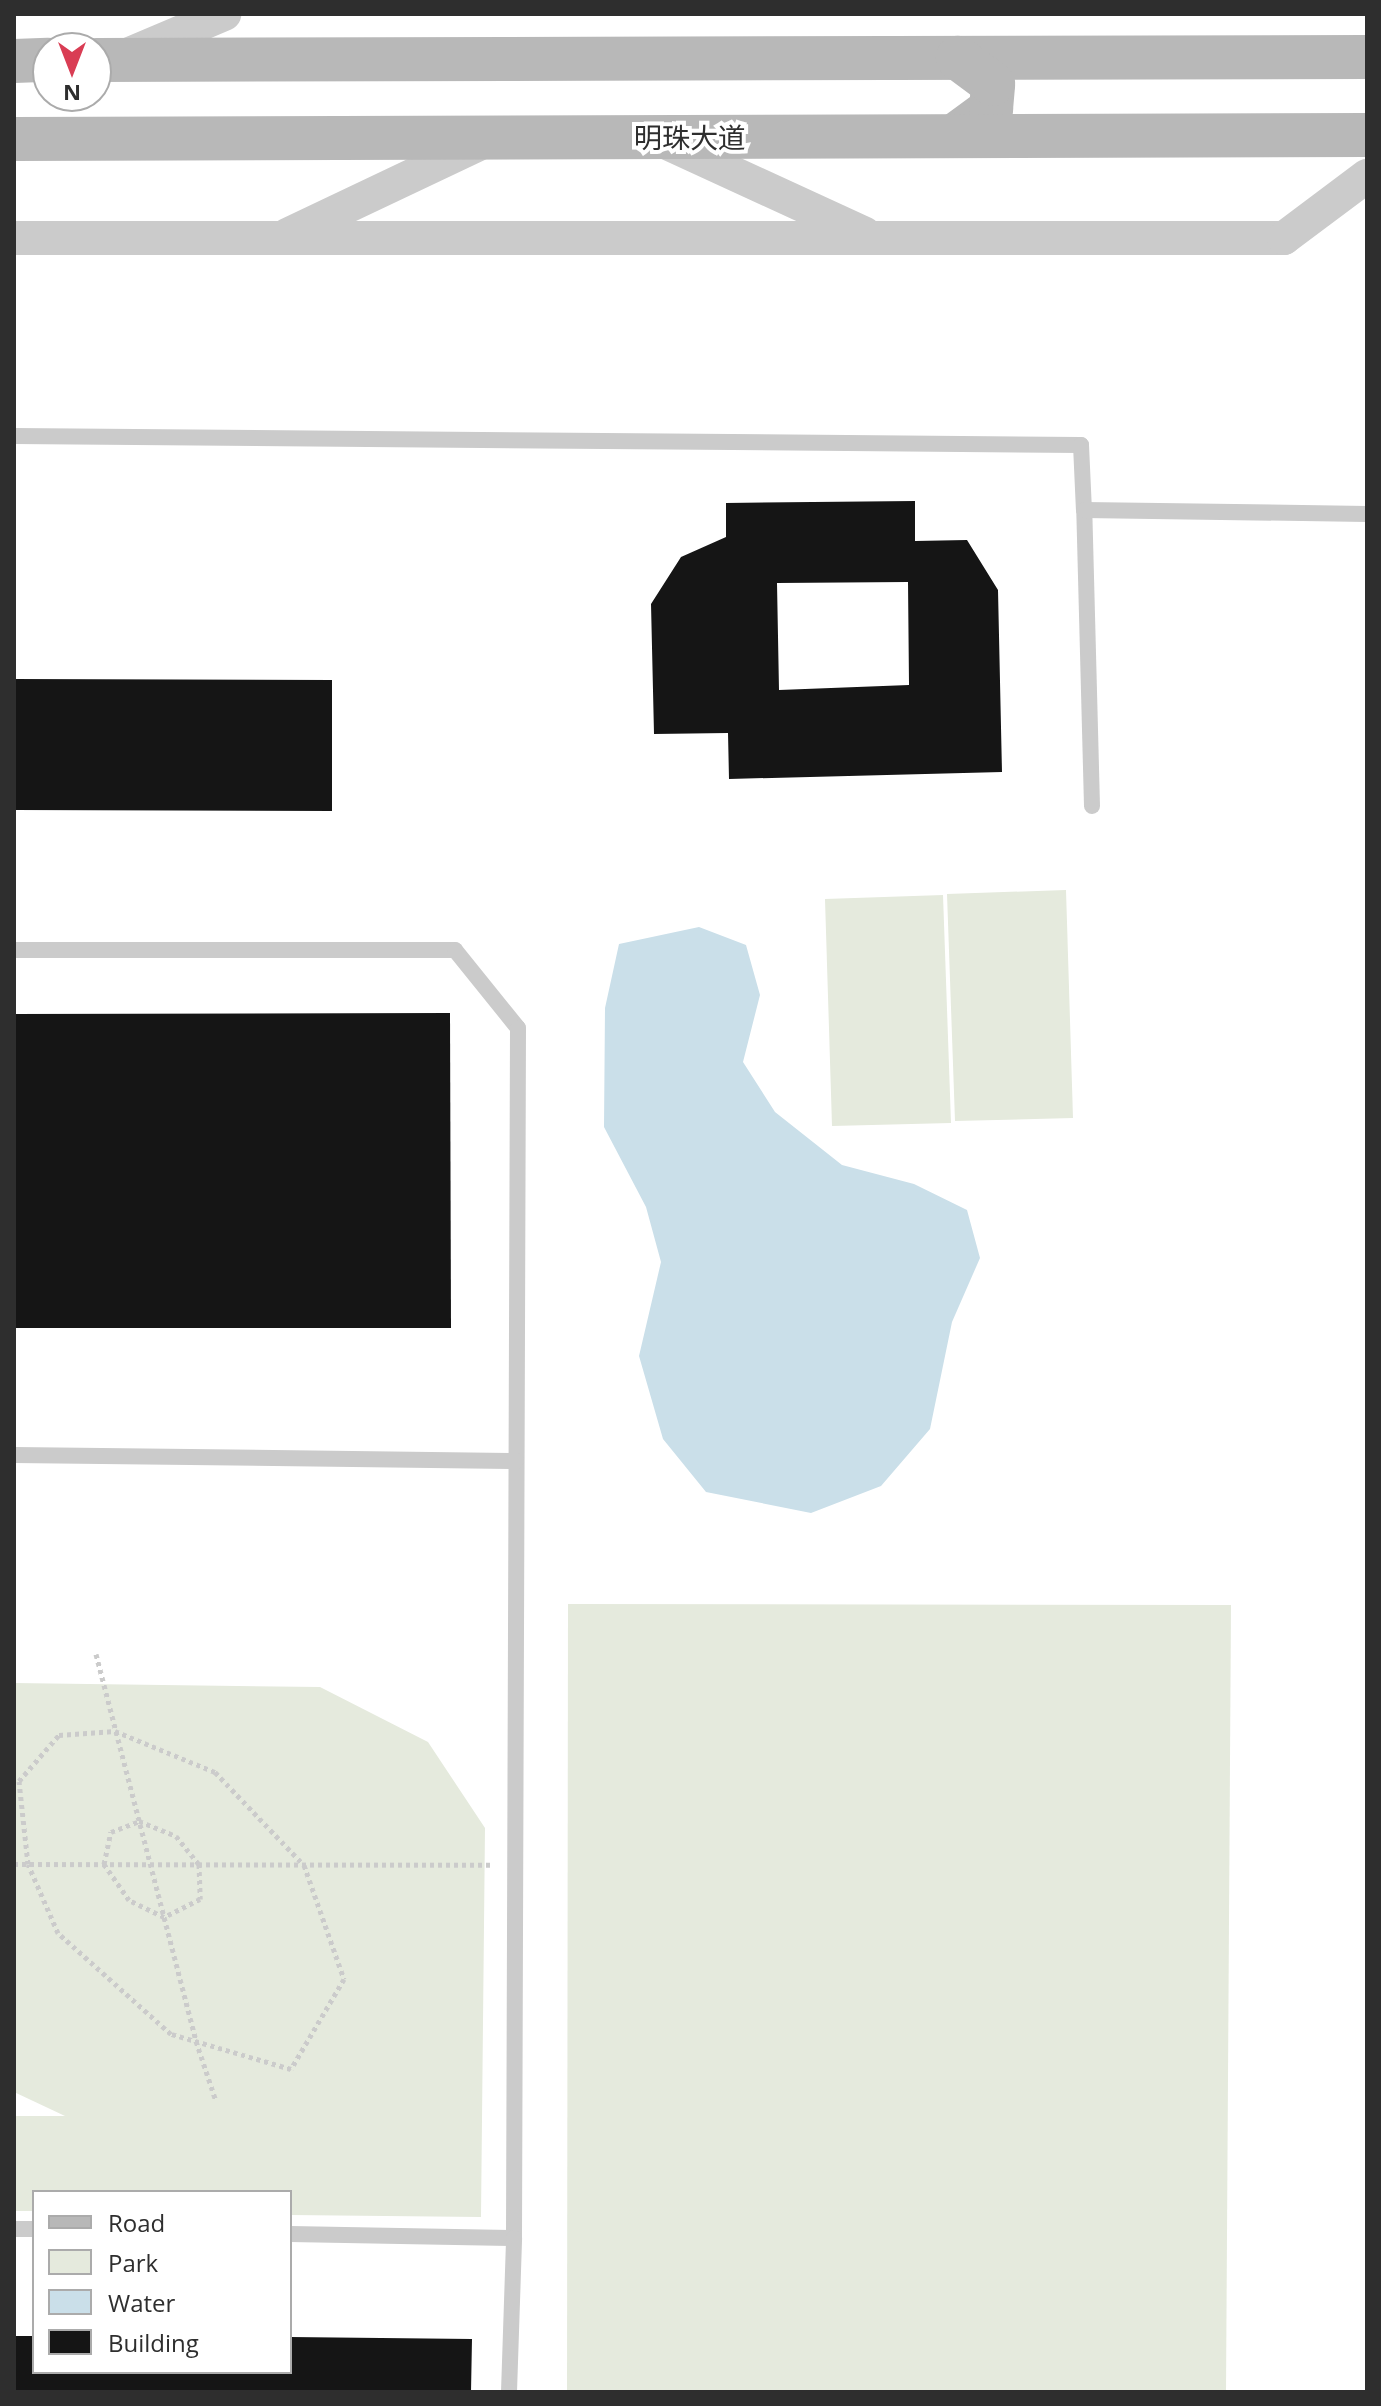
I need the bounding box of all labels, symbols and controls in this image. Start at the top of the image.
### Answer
north arrow [32,32,112,112]
text: N [63,79,81,109]
street label: 明珠大道 [634,120,746,154]
legend [32,2190,292,2374]
text: Road [108,2206,165,2239]
text: Park [108,2246,158,2279]
text: Water [108,2286,175,2319]
text: Building [108,2326,199,2359]

